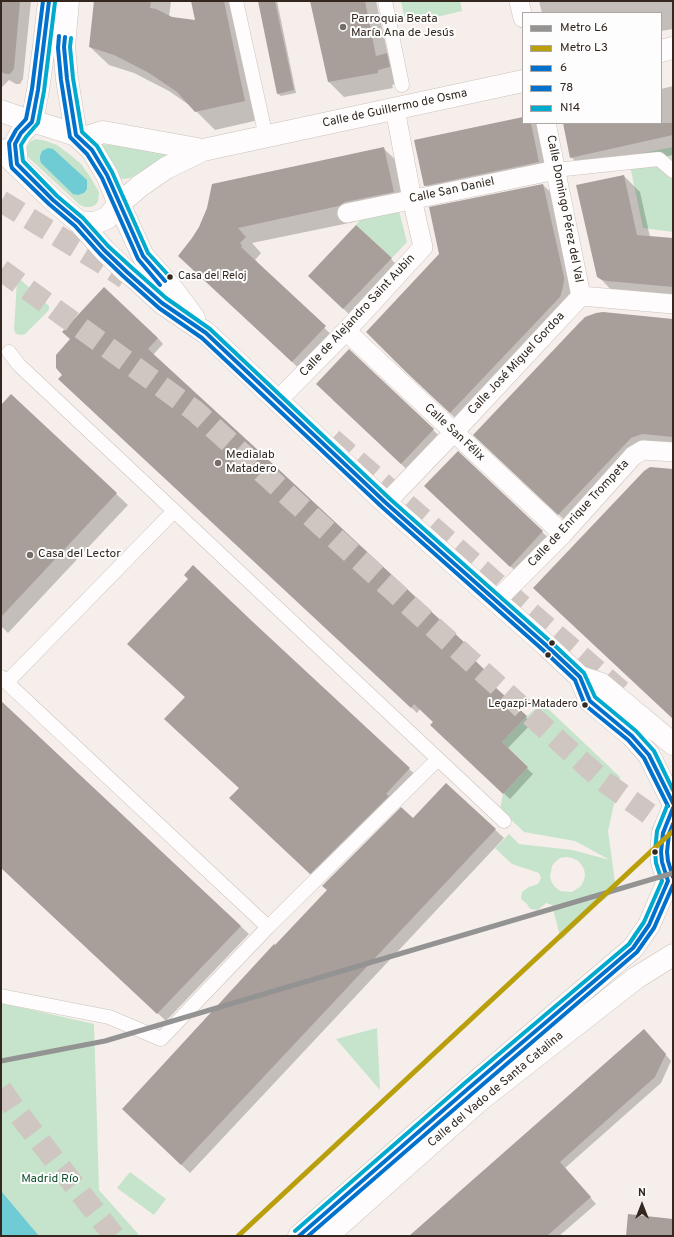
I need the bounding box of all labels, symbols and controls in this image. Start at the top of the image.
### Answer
legend [522,12,662,124]
place label: Parroquia Beata María Ana de Jesús [351,13,454,41]
text: Metro L6 [560,20,608,36]
marker: Parroquia Beata María Ana de Jesús [338,22,348,32]
text: Metro L3 [560,40,608,56]
text: 6 [560,60,567,76]
text: 78 [560,80,573,96]
street label: Calle de Guillermo de Osma [321,87,469,131]
text: N14 [560,100,580,116]
street label: Calle Domingo Pérez del Val [543,134,585,284]
street label: Calle San Daniel [408,175,496,207]
street label: Calle de Alejandro Saint Aubin [297,252,419,380]
place label: Casa del Reloj [178,270,247,284]
marker: Casa del Reloj [165,272,175,282]
street label: Calle José Miguel Gordoa [466,310,568,418]
street label: Calle San Félix [421,401,487,465]
place label: Medialab Matadero [226,449,277,477]
street label: Calle de Enrique Trompeta [526,457,632,571]
marker: Medialab Matadero [213,458,223,468]
place label: Casa del Lector [38,548,121,562]
marker: Casa del Lector [25,550,35,560]
unlabelled marker [547,638,557,648]
unlabelled marker [543,650,553,660]
place label: Legazpi-Matadero [488,698,578,712]
marker: Legazpi-Matadero [580,700,590,710]
unlabelled marker [650,847,660,857]
street label: Calle del Vado de Santa Catalina [425,1029,567,1151]
park label: Madrid Río [21,1173,79,1187]
north arrow [622,1185,662,1225]
text: N [638,1186,646,1200]

